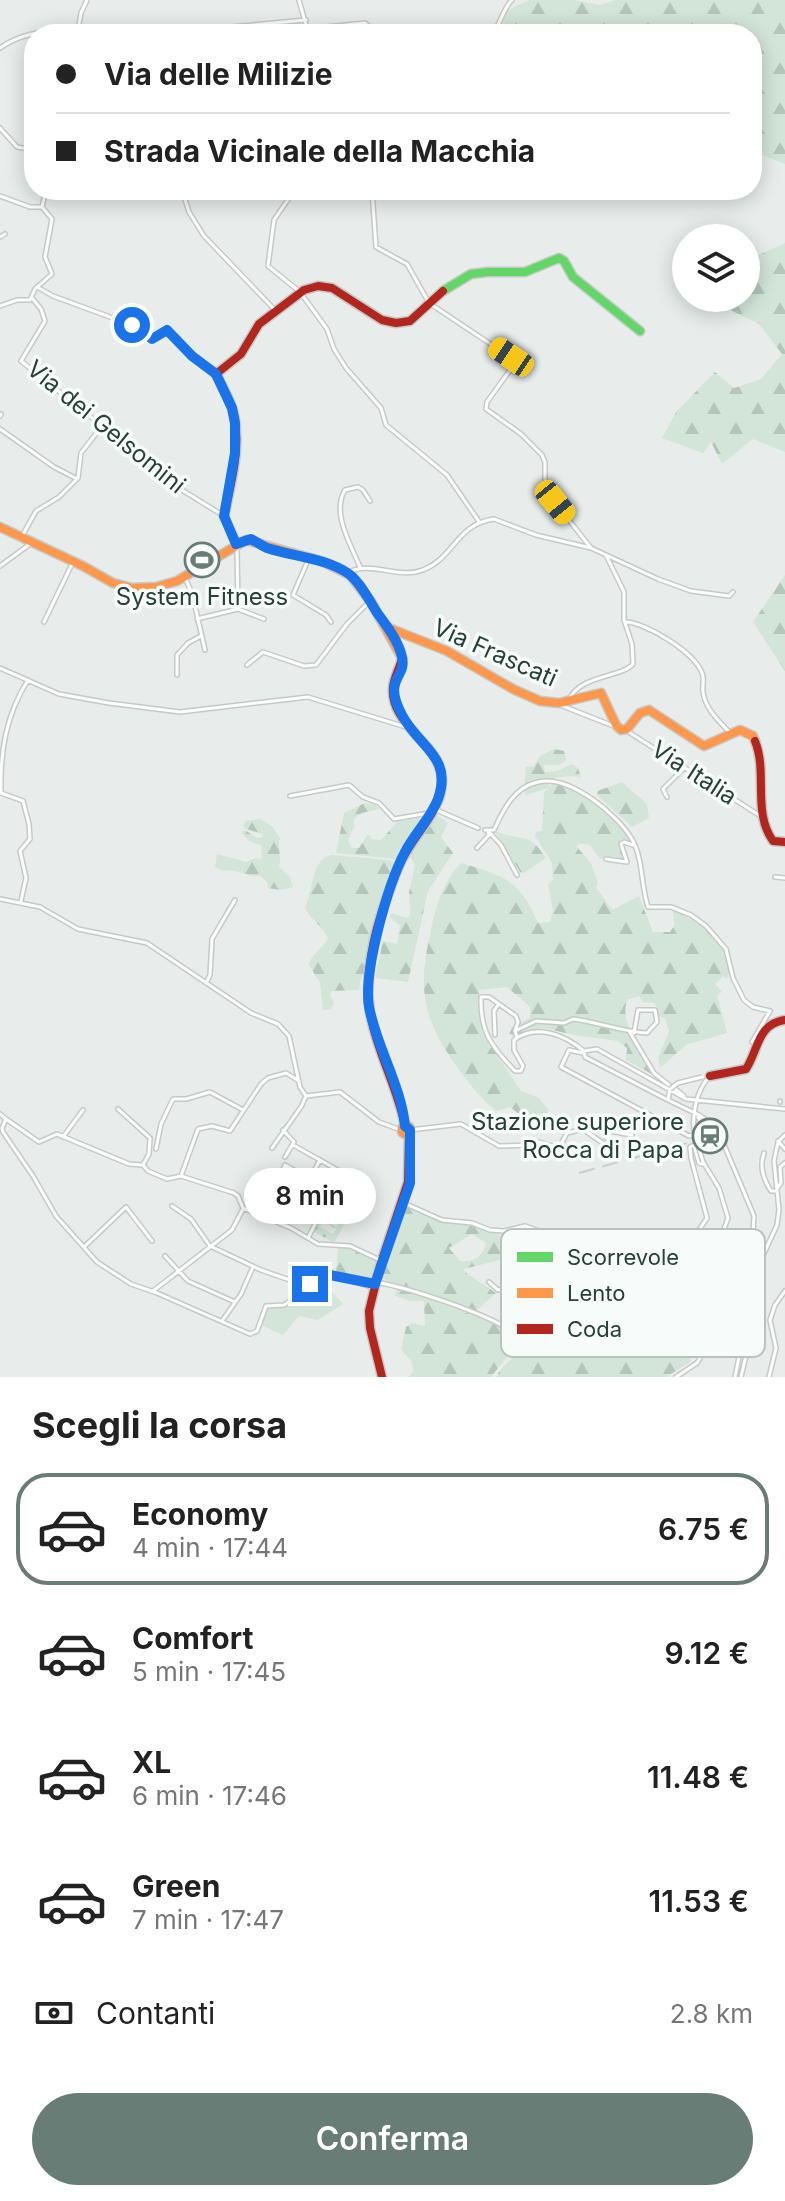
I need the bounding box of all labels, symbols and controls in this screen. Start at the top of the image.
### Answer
text: Via delle Milizie [104,56,333,92]
text: Strada Vicinale della Macchia [104,133,535,169]
map controls [672,224,760,312]
button: layers [672,224,760,312]
route start [114,307,150,343]
car [484,334,538,380]
street label: Via dei Gelsomini [21,354,191,499]
car [531,476,579,528]
sports icon: System Fitness [183,541,221,579]
place label: System Fitness [116,582,288,611]
street label: Via Frascati [429,612,562,693]
street label: Via Italia [646,734,742,811]
place label: Stazione superiore Rocca di Papa [471,1107,684,1164]
station icon: Stazione superiore Rocca di Papa [691,1117,729,1155]
callout: 8 min [244,1168,376,1224]
text: 8 min [275,1180,345,1211]
legend [501,1229,765,1357]
text: Scorrevole [567,1244,679,1270]
route end [292,1266,328,1302]
text: Lento [567,1280,625,1306]
text: Coda [567,1316,622,1342]
text: Scegli la corsa [32,1403,287,1447]
icon: car [36,1493,108,1565]
text: Economy [132,1496,268,1532]
text: 6.75 € [658,1511,749,1547]
text: 4 min · 17:44 [132,1532,288,1563]
icon: car [36,1617,108,1689]
text: Comfort [132,1620,253,1656]
text: 9.12 € [664,1635,749,1671]
text: 5 min · 17:45 [132,1656,286,1687]
icon: car [36,1741,108,1813]
text: XL [132,1744,171,1780]
text: 11.48 € [647,1759,749,1795]
text: 6 min · 17:46 [132,1780,287,1811]
icon: car [36,1865,108,1937]
text: Green [132,1868,220,1904]
text: 11.53 € [648,1883,749,1919]
text: 7 min · 17:47 [132,1904,284,1935]
icon: cash [32,1991,76,2035]
text: Contanti [96,1995,215,2031]
text: 2.8 km [670,1998,753,2029]
button: Conferma [32,2093,753,2185]

